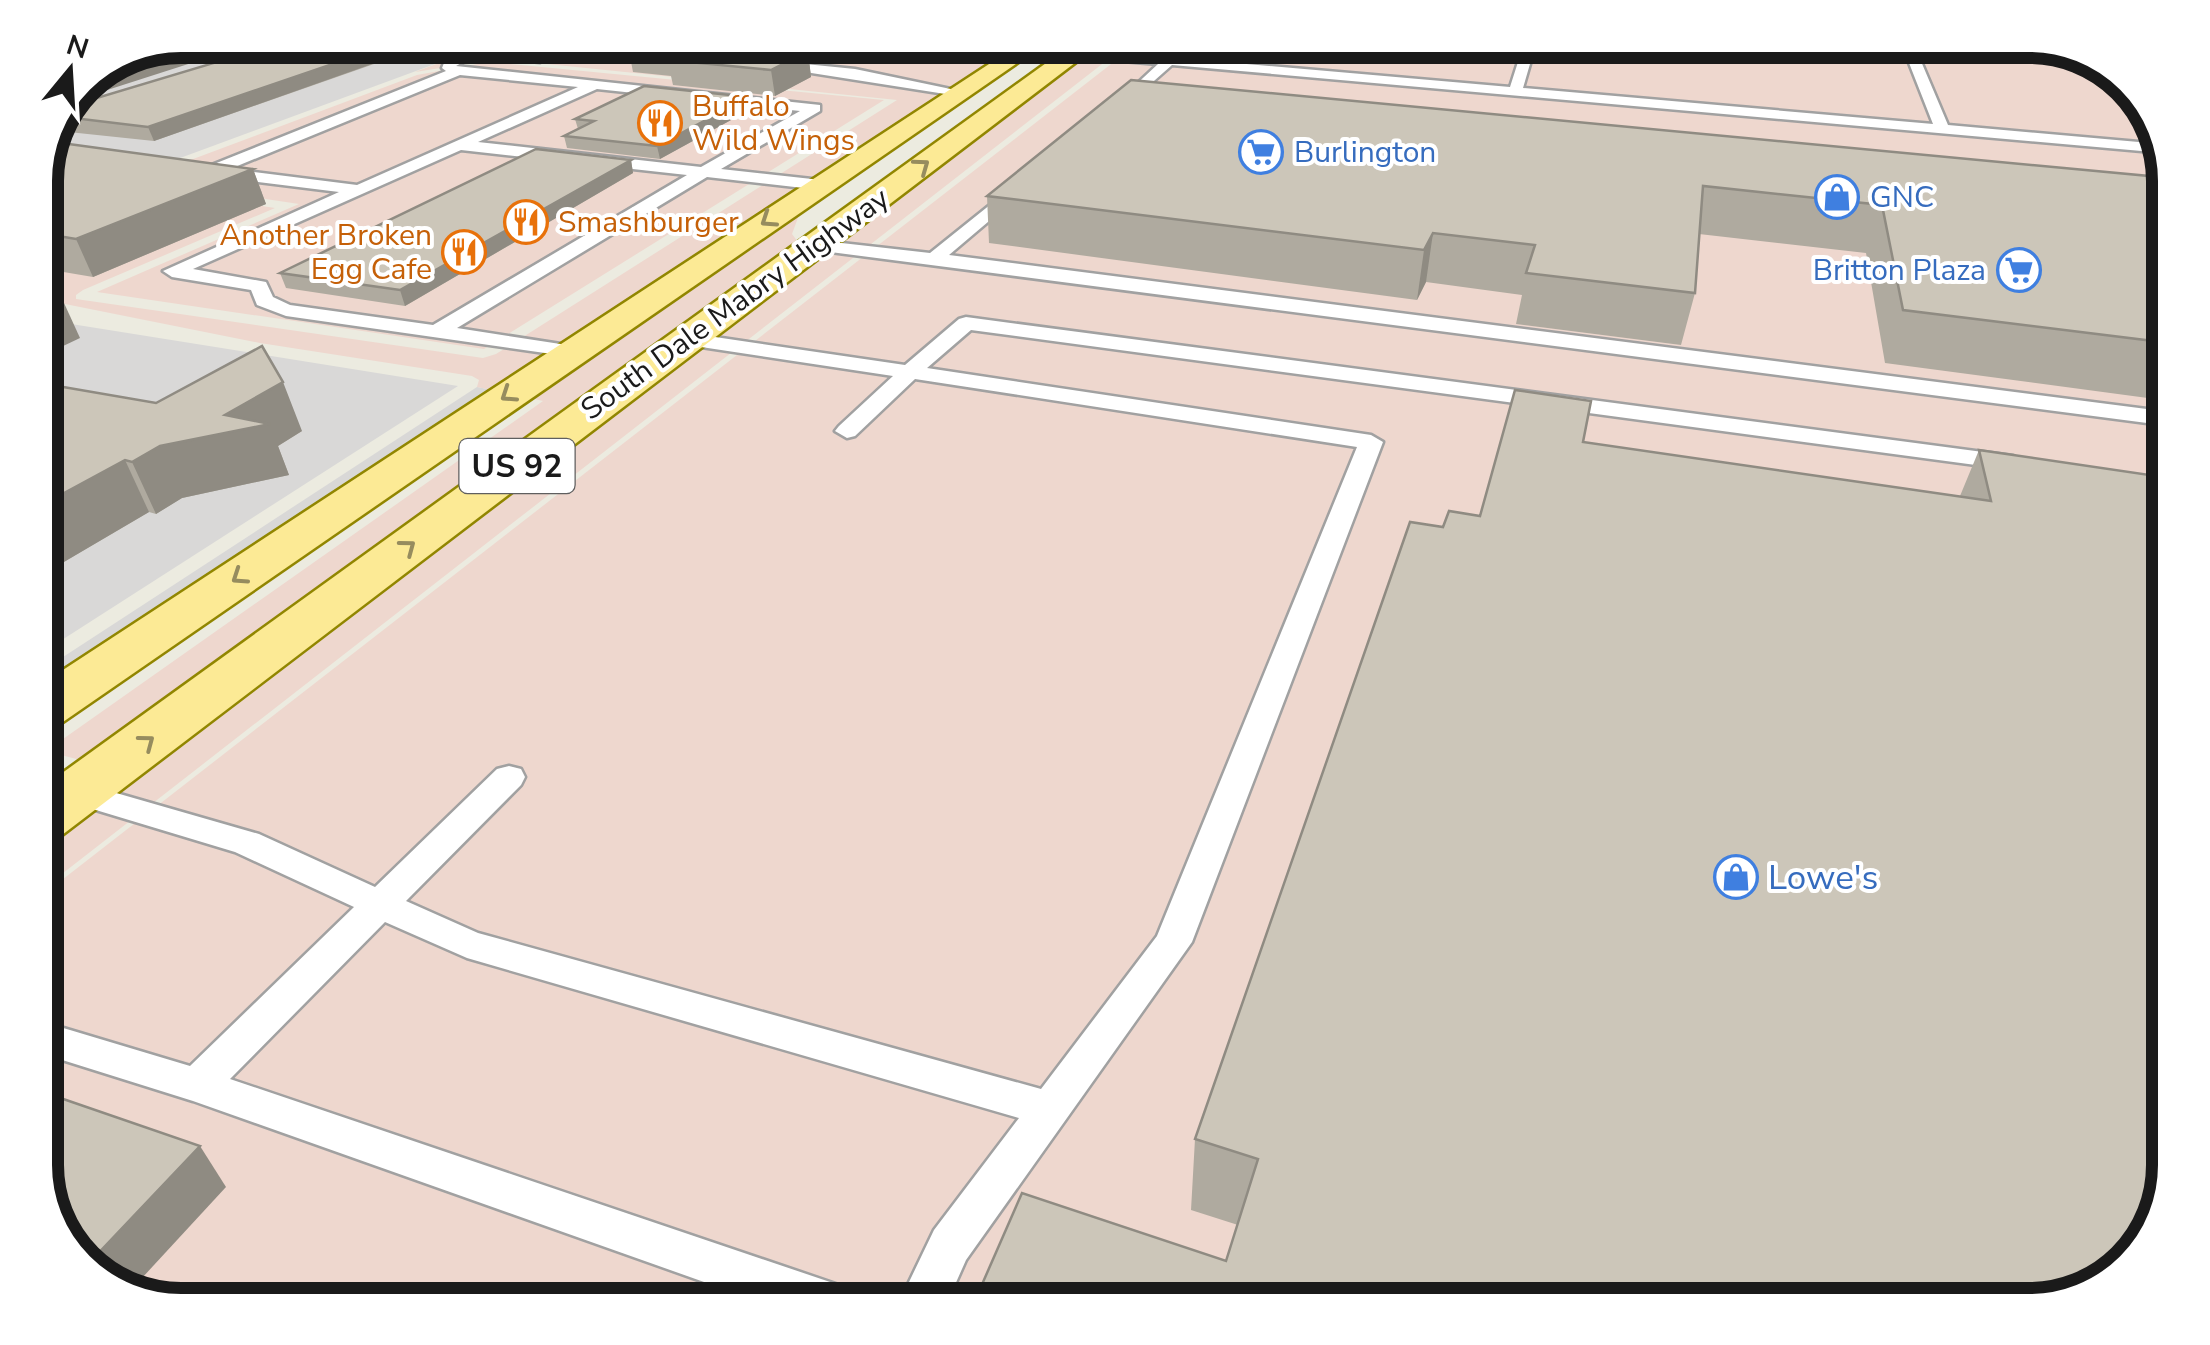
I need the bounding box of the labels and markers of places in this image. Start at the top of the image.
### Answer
place label: Buffalo Wild Wings [692,86,855,161]
restaurant icon: Buffalo Wild Wings [637,100,683,146]
supermarket icon: Burlington [1238,129,1284,175]
place label: Burlington [1294,132,1436,173]
shop icon: GNC [1814,174,1860,220]
place label: GNC [1870,177,1934,218]
restaurant icon: Smashburger [503,199,549,245]
place label: Smashburger [558,202,739,243]
place label: Another Broken Egg Cafe [219,215,432,290]
restaurant icon: Another Broken Egg Cafe [441,229,487,275]
supermarket icon: Britton Plaza [1996,247,2042,293]
place label: Britton Plaza [1813,250,1986,291]
shop icon: Lowe's [1713,854,1759,900]
place label: Lowe's [1768,854,1878,901]

